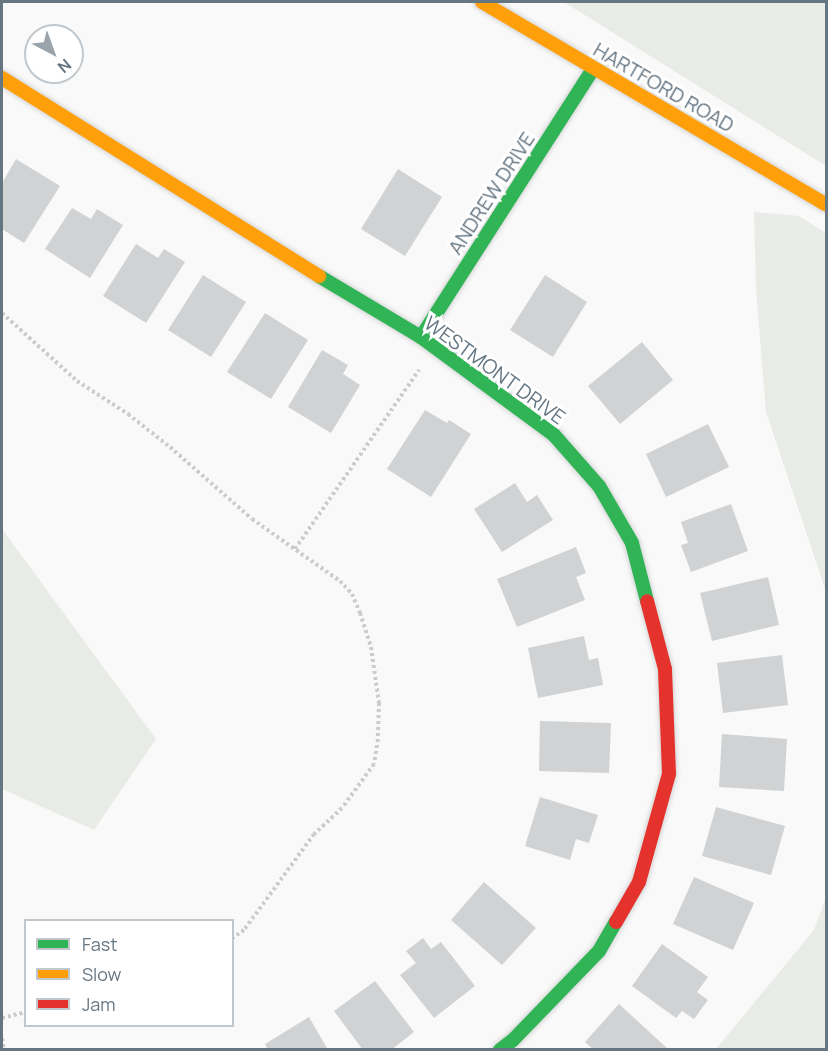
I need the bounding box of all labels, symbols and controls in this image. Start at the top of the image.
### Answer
north arrow [24,24,84,84]
street label: HARTFORD ROAD [589,37,739,137]
text: N [53,54,76,78]
street label: ANDREW DRIVE [443,127,539,259]
street label: WESTMONT DRIVE [420,311,570,429]
legend [24,919,234,1027]
text: Fast [82,932,117,956]
text: Slow [82,962,121,986]
text: Jam [82,992,116,1016]

